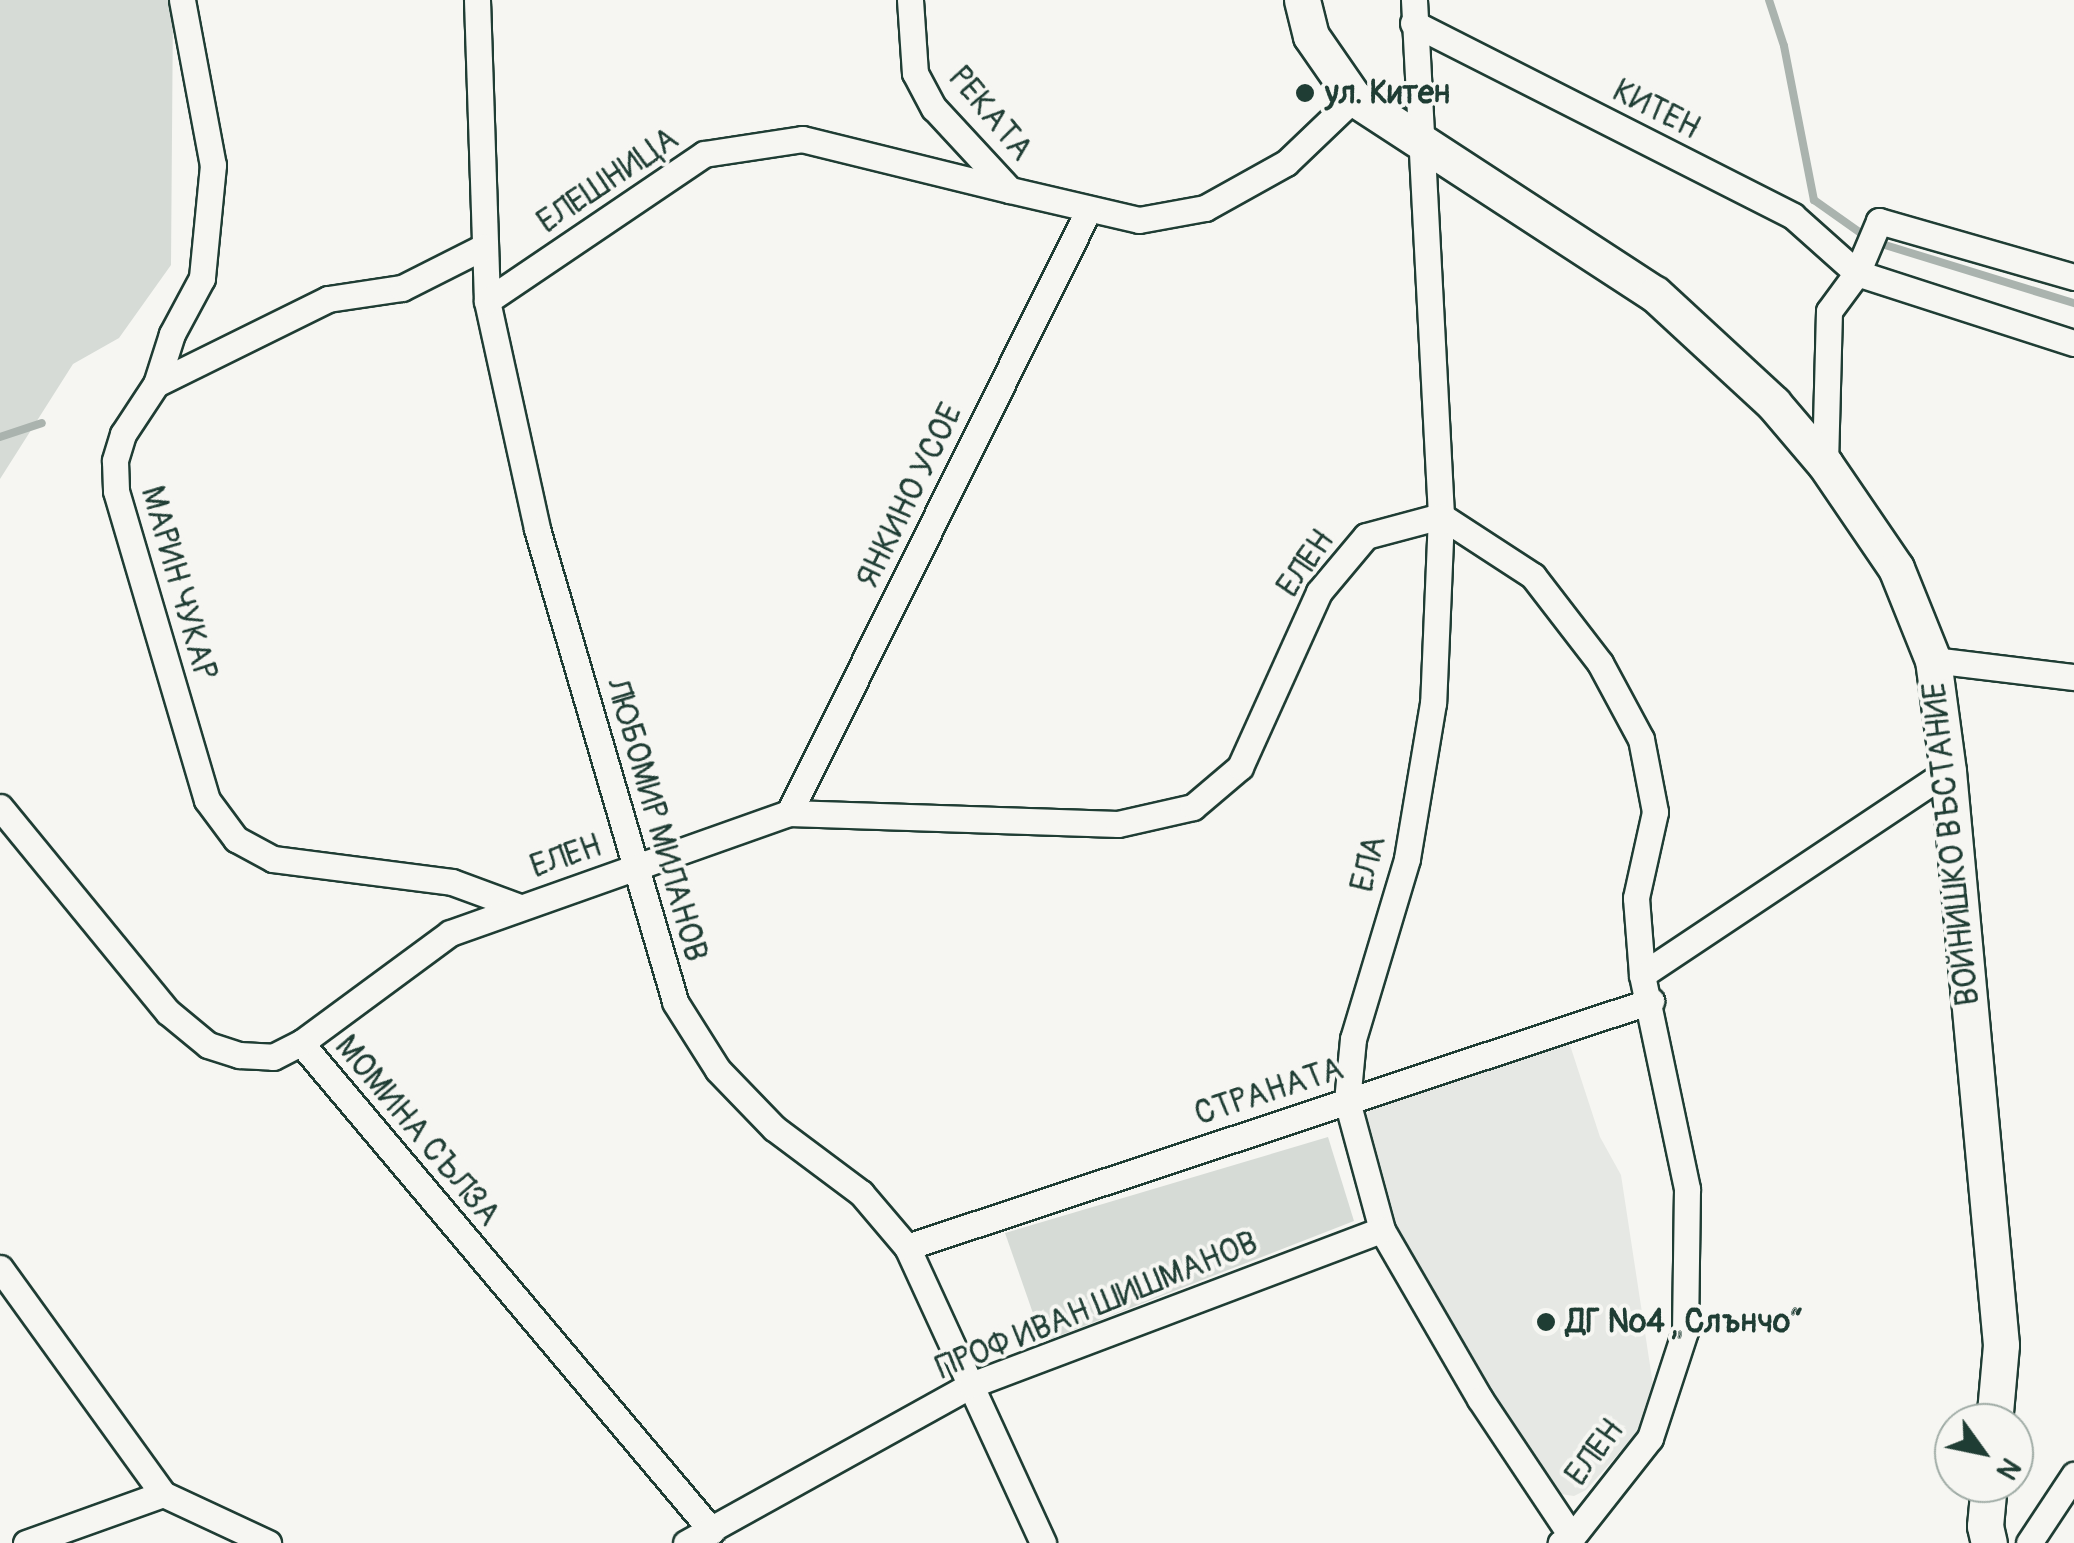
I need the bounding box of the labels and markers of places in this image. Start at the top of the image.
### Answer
place label: ул. Китен [1325,74,1450,112]
marker: ул. Китен [1294,82,1316,104]
place label: ДГ №4 „Слънчо“ [1566,1303,1803,1341]
marker: ДГ №4 „Слънчо“ [1535,1311,1557,1333]

